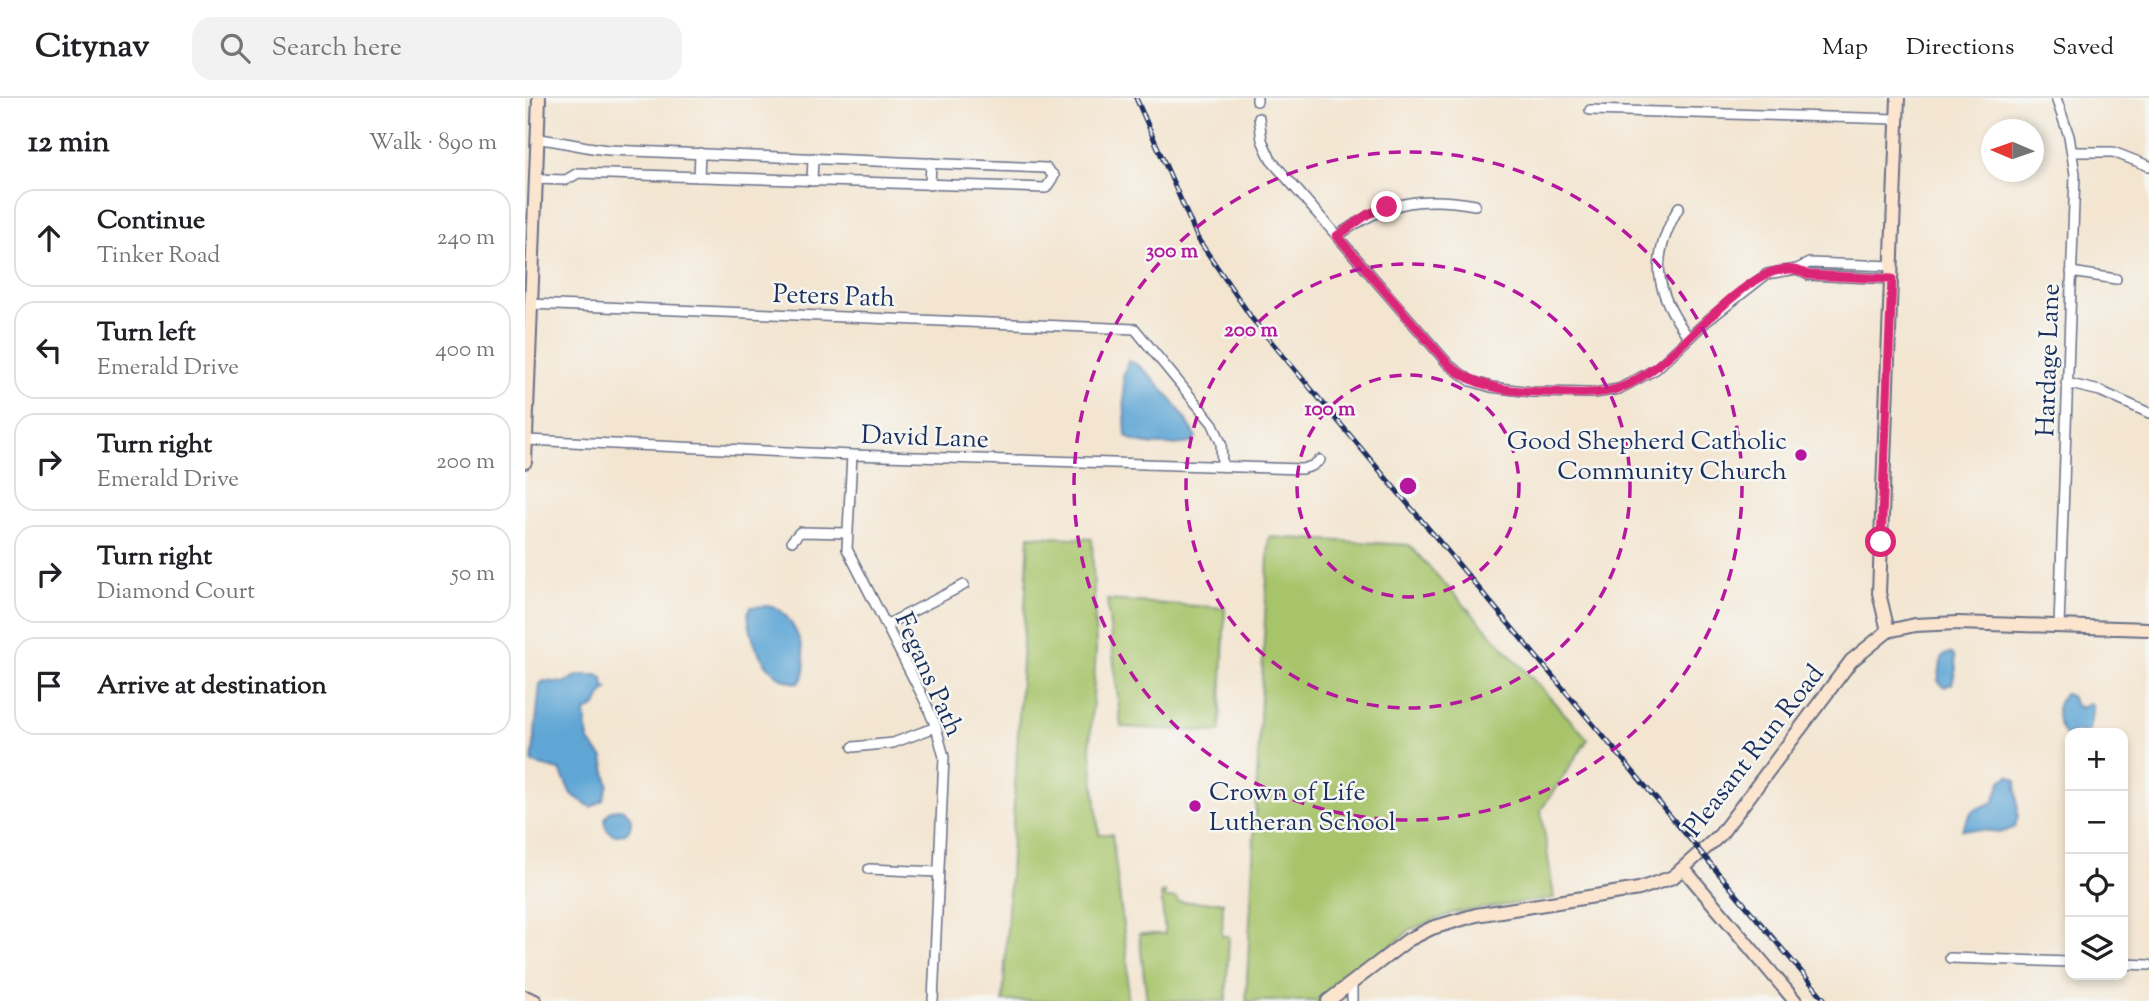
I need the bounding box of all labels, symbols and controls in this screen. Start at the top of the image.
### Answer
search box [192,17,682,80]
text: Citynav [35,24,150,72]
icon: search [216,29,254,67]
text: Search here [272,30,402,67]
text: Map [1822,31,1868,65]
text: Directions [1906,31,2014,65]
text: Saved [2052,31,2114,65]
north arrow [1981,119,2044,182]
text: 12 min [28,122,110,165]
text: Walk · 890 m [369,127,497,160]
route end [1371,191,1402,222]
text: Continue [97,203,205,240]
icon: ahead [30,219,68,257]
text: 240 m [437,222,495,255]
text: 300 m [1146,237,1199,267]
text: Tinker Road [97,240,220,273]
street label: Peters Path [772,277,896,318]
street label: Hardage Lane [2028,283,2071,437]
text: Turn left [97,315,196,352]
text: 200 m [1224,316,1279,346]
icon: left [30,331,68,369]
text: 400 m [435,334,495,367]
text: Emerald Drive [97,352,239,385]
text: 100 m [1305,395,1356,425]
street label: David Lane [860,418,990,459]
place label: Good Shepherd Catholic Community Church [1507,424,1787,491]
text: Turn right [97,427,212,464]
icon: right [30,443,68,481]
text: 200 m [436,446,495,479]
marker: Good Shepherd Catholic Community Church [1793,447,1809,463]
text: Emerald Drive [97,464,239,497]
centre of rings [1396,474,1420,498]
route start [1865,526,1896,557]
text: Turn right [97,539,212,576]
icon: right [30,555,68,593]
text: 50 m [451,558,495,591]
text: Diamond Court [97,576,255,609]
street label: Fegans Path [884,607,971,743]
street label: Pleasant Run Road [1676,657,1834,846]
icon: arrive [30,667,68,705]
text: Arrive at destination [97,668,327,705]
map controls [2065,728,2128,980]
button: + [2065,728,2128,791]
place label: Crown of Life Lutheran School [1209,775,1396,842]
button: − [2065,791,2128,854]
marker: Crown of Life Lutheran School [1187,798,1203,814]
button: locate [2065,854,2128,917]
button: layers [2065,917,2128,980]

